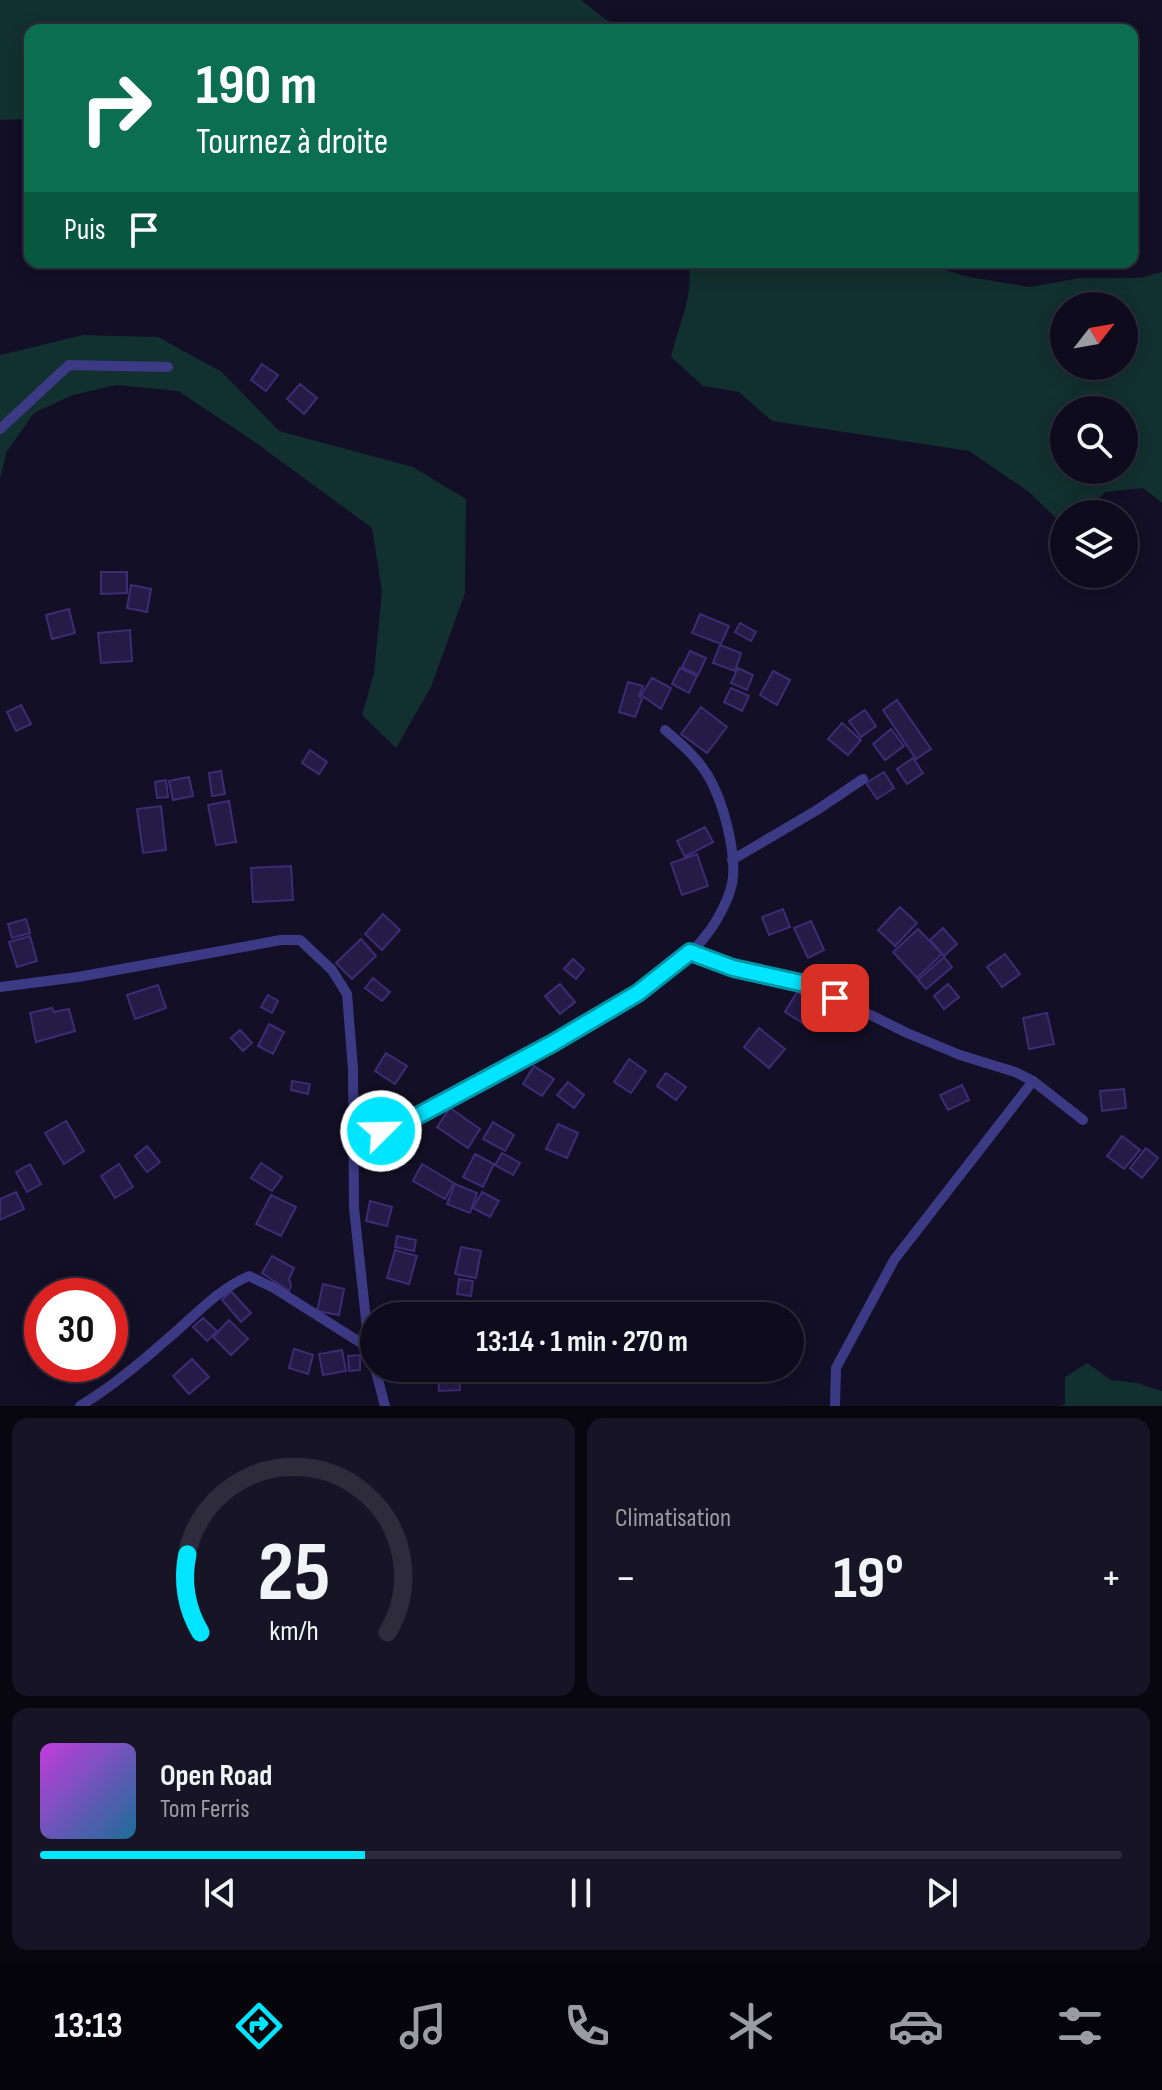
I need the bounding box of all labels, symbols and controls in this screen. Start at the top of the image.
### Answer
text: 190 m [196,53,317,120]
icon: right [64,56,168,160]
text: Tournez à droite [196,121,388,164]
icon: arrive [122,208,166,252]
text: Puis [64,212,106,248]
north arrow [1050,292,1138,380]
map controls [1050,292,1138,588]
button: search [1050,396,1138,484]
button: layers [1050,500,1138,588]
pin [801,964,869,1032]
icon: arrive [813,976,857,1020]
position arrow [339,1089,423,1173]
speed limit sign: 30 [24,1278,128,1382]
text: 13:14 · 1 min · 270 m [476,1324,688,1360]
text: Climatisation [615,1503,731,1534]
text: 25 [257,1524,330,1624]
text: 19° [833,1543,904,1615]
text: − [615,1552,637,1605]
text: + [1100,1552,1122,1605]
text: km/h [269,1614,318,1649]
text: Open Road [160,1758,272,1794]
text: Tom Ferris [160,1794,250,1825]
icon: previous [198,1871,242,1915]
icon: pause [559,1871,603,1915]
icon: next [920,1871,964,1915]
icon: directions [231,1998,287,2054]
icon: music [395,1998,451,2054]
icon: phone [559,1998,615,2054]
icon: climate [723,1998,779,2054]
icon: car [888,1998,944,2054]
icon: filters [1052,1998,1108,2054]
text: 13:13 [54,2005,123,2048]

